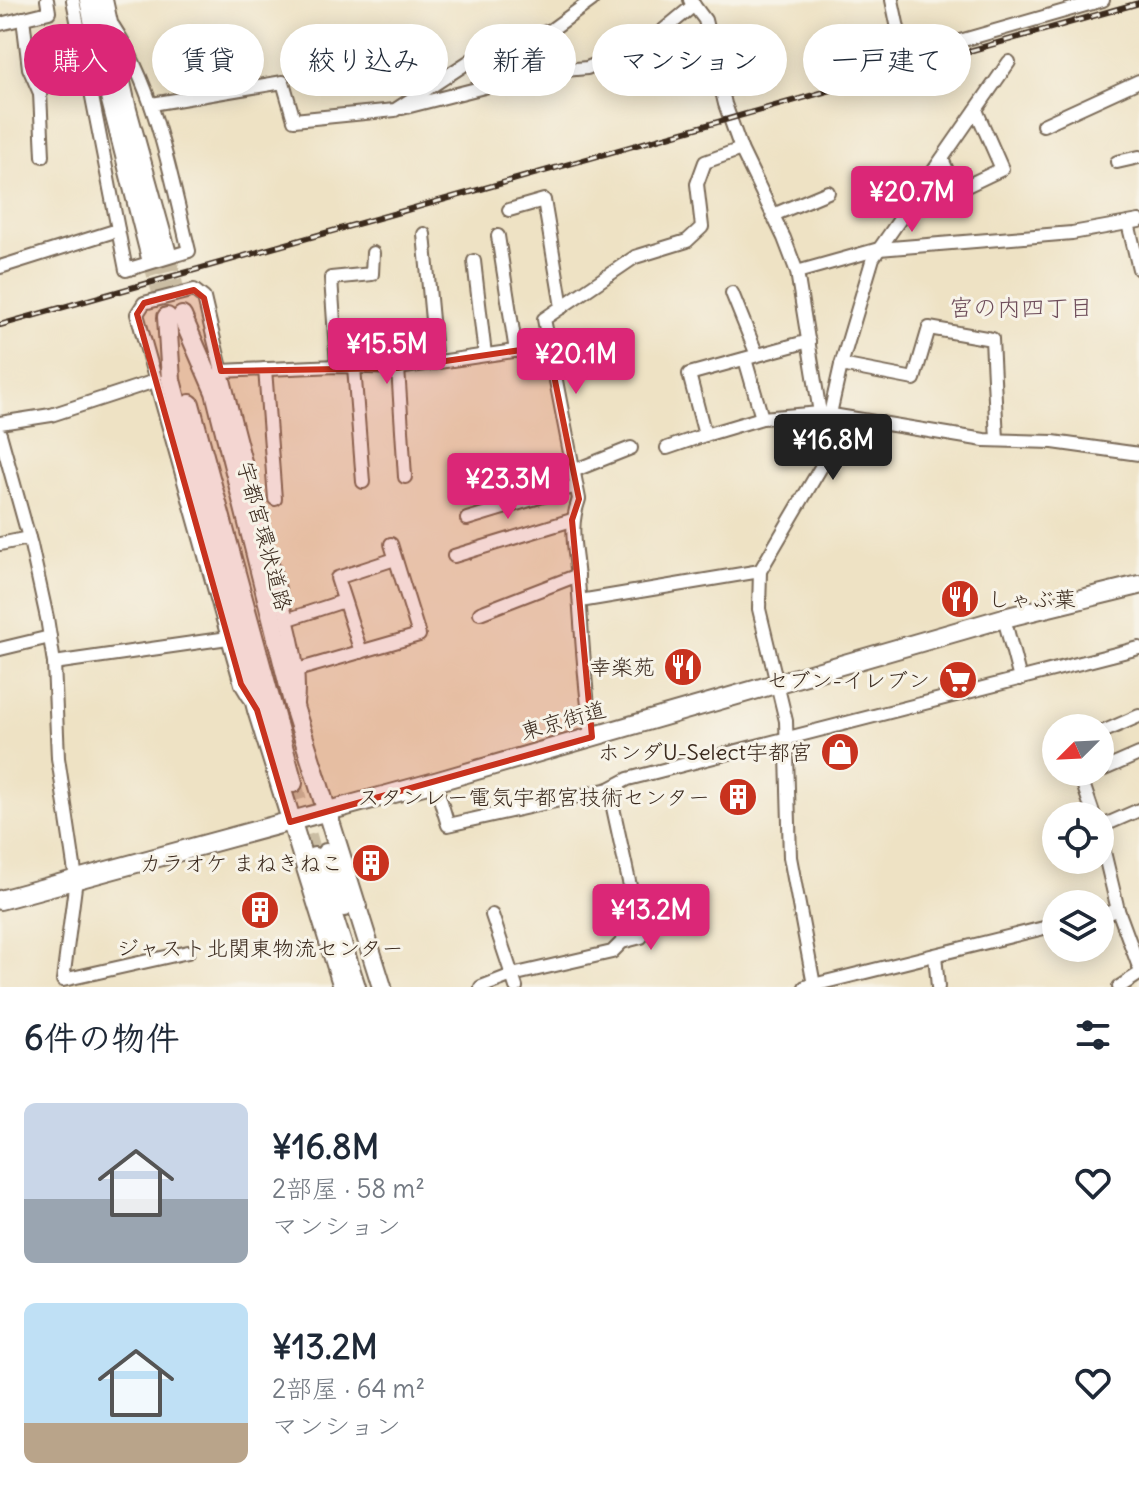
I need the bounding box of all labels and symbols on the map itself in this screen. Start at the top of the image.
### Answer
pin: ¥20.7M [847,166,977,234]
district label: 宮の内四丁目 [949,292,1093,322]
pin: ¥15.5M [322,318,452,386]
pin: ¥20.1M [511,328,641,396]
pin: ¥16.8M [768,414,898,482]
pin: ¥23.3M [443,453,573,521]
street label: 宇都宮環状道路 [232,458,298,614]
restaurant icon: しゃぶ葉 [939,578,981,620]
place label: しゃぶ葉 [988,585,1076,613]
restaurant icon: 幸楽苑 [662,646,704,688]
place label: 幸楽苑 [589,653,655,681]
supermarket icon: セブン-イレブン [937,659,979,701]
place label: セブン-イレブン [767,666,930,694]
street label: 東京街道 [517,694,609,746]
north arrow [1042,714,1114,786]
shop icon: ホンダU-Select宇都宮 [819,731,861,773]
place label: ホンダU-Select宇都宮 [598,738,812,766]
building icon: スタンレー電気宇都宮技術センター [717,776,759,818]
place label: スタンレー電気宇都宮技術センター [358,783,710,811]
building icon: カラオケ まねきねこ [350,842,392,884]
place label: カラオケ まねきねこ [140,849,343,877]
pin: ¥13.2M [586,884,716,952]
building icon: ジャスト北関東物流センター [239,889,281,931]
place label: ジャスト北関東物流センター [117,934,403,962]

